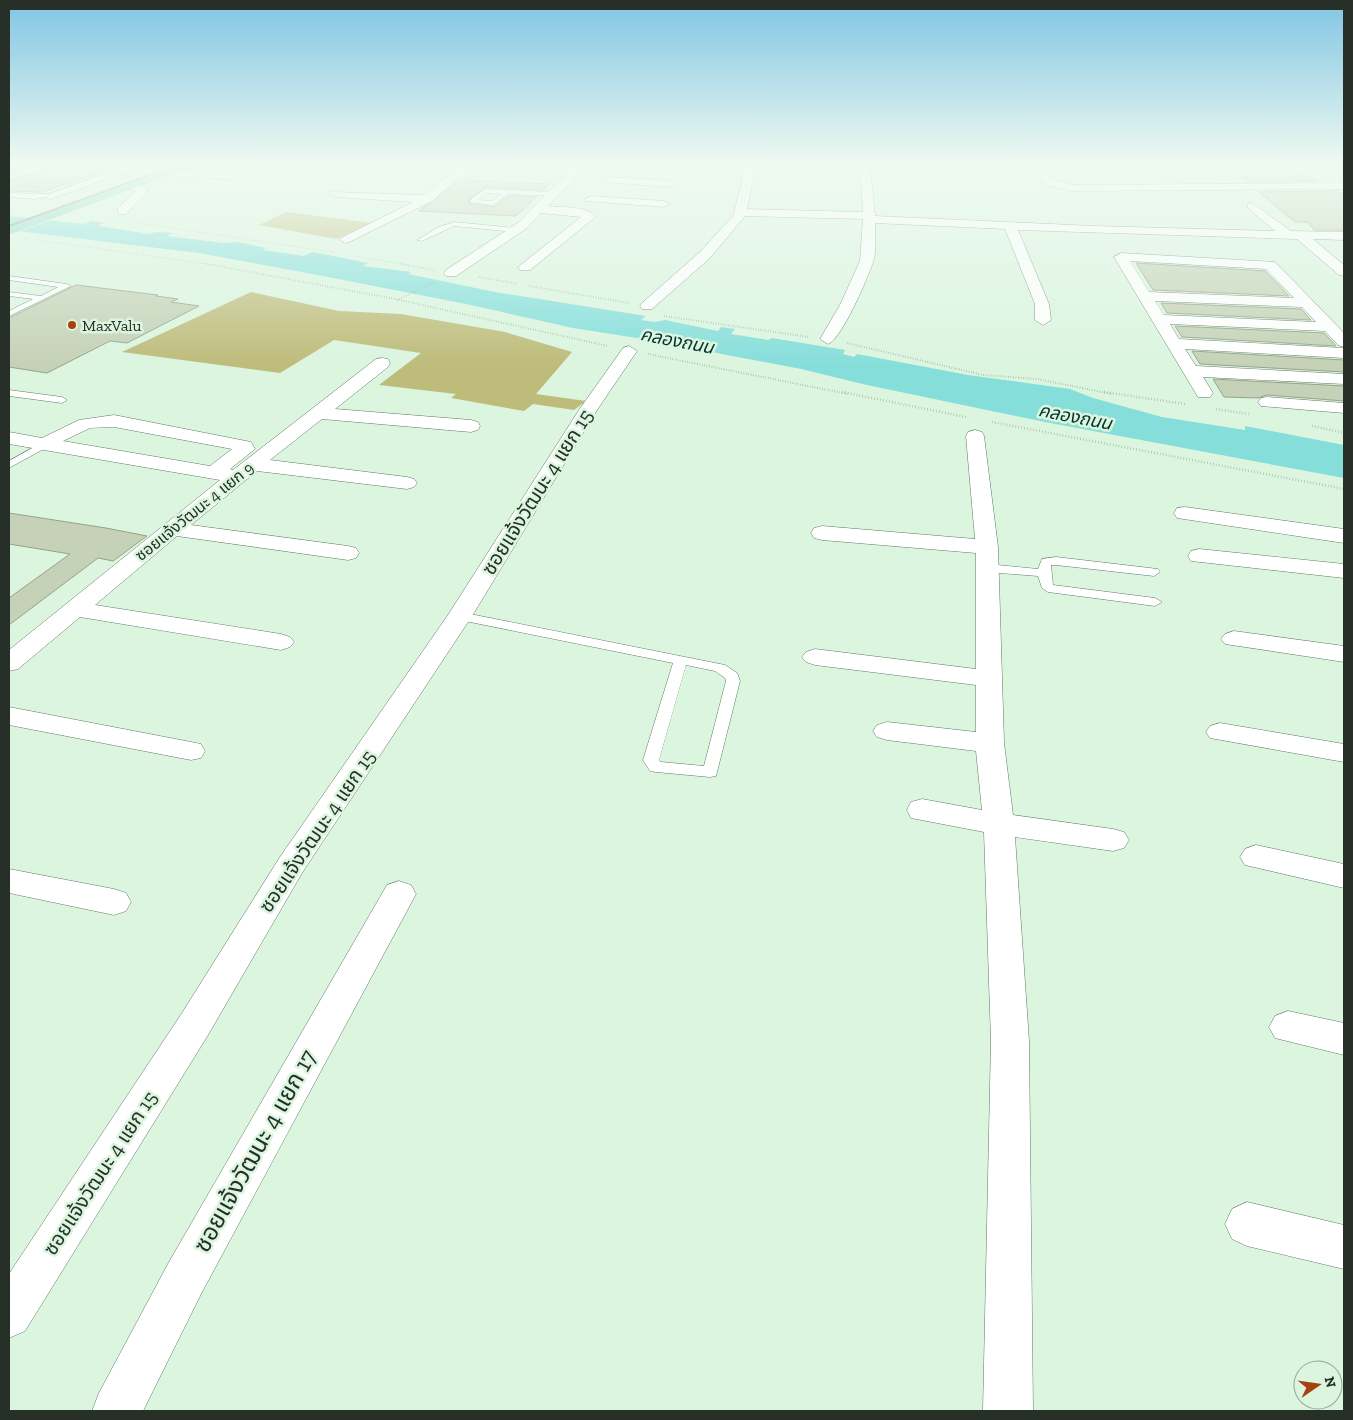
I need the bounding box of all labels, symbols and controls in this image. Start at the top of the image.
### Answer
place label: MaxValu [82,316,142,335]
marker: MaxValu [66,319,78,331]
water label: คลองถนน [638,323,716,359]
water label: คลองถนน [1036,399,1114,435]
street label: ซอยแจ้งวัฒนะ 4 แยก 15 [476,405,598,579]
street label: ซอยแจ้งวัฒนะ 4 แยก 9 [131,458,257,565]
street label: ซอยแจ้งวัฒนะ 4 แยก 15 [254,745,380,917]
street label: ซอยแจ้งวัฒนะ 4 แยก 17 [187,1044,322,1257]
street label: ซอยแจ้งวัฒนะ 4 แยก 15 [38,1087,162,1259]
north arrow [1293,1360,1343,1410]
text: N [1321,1375,1340,1390]

